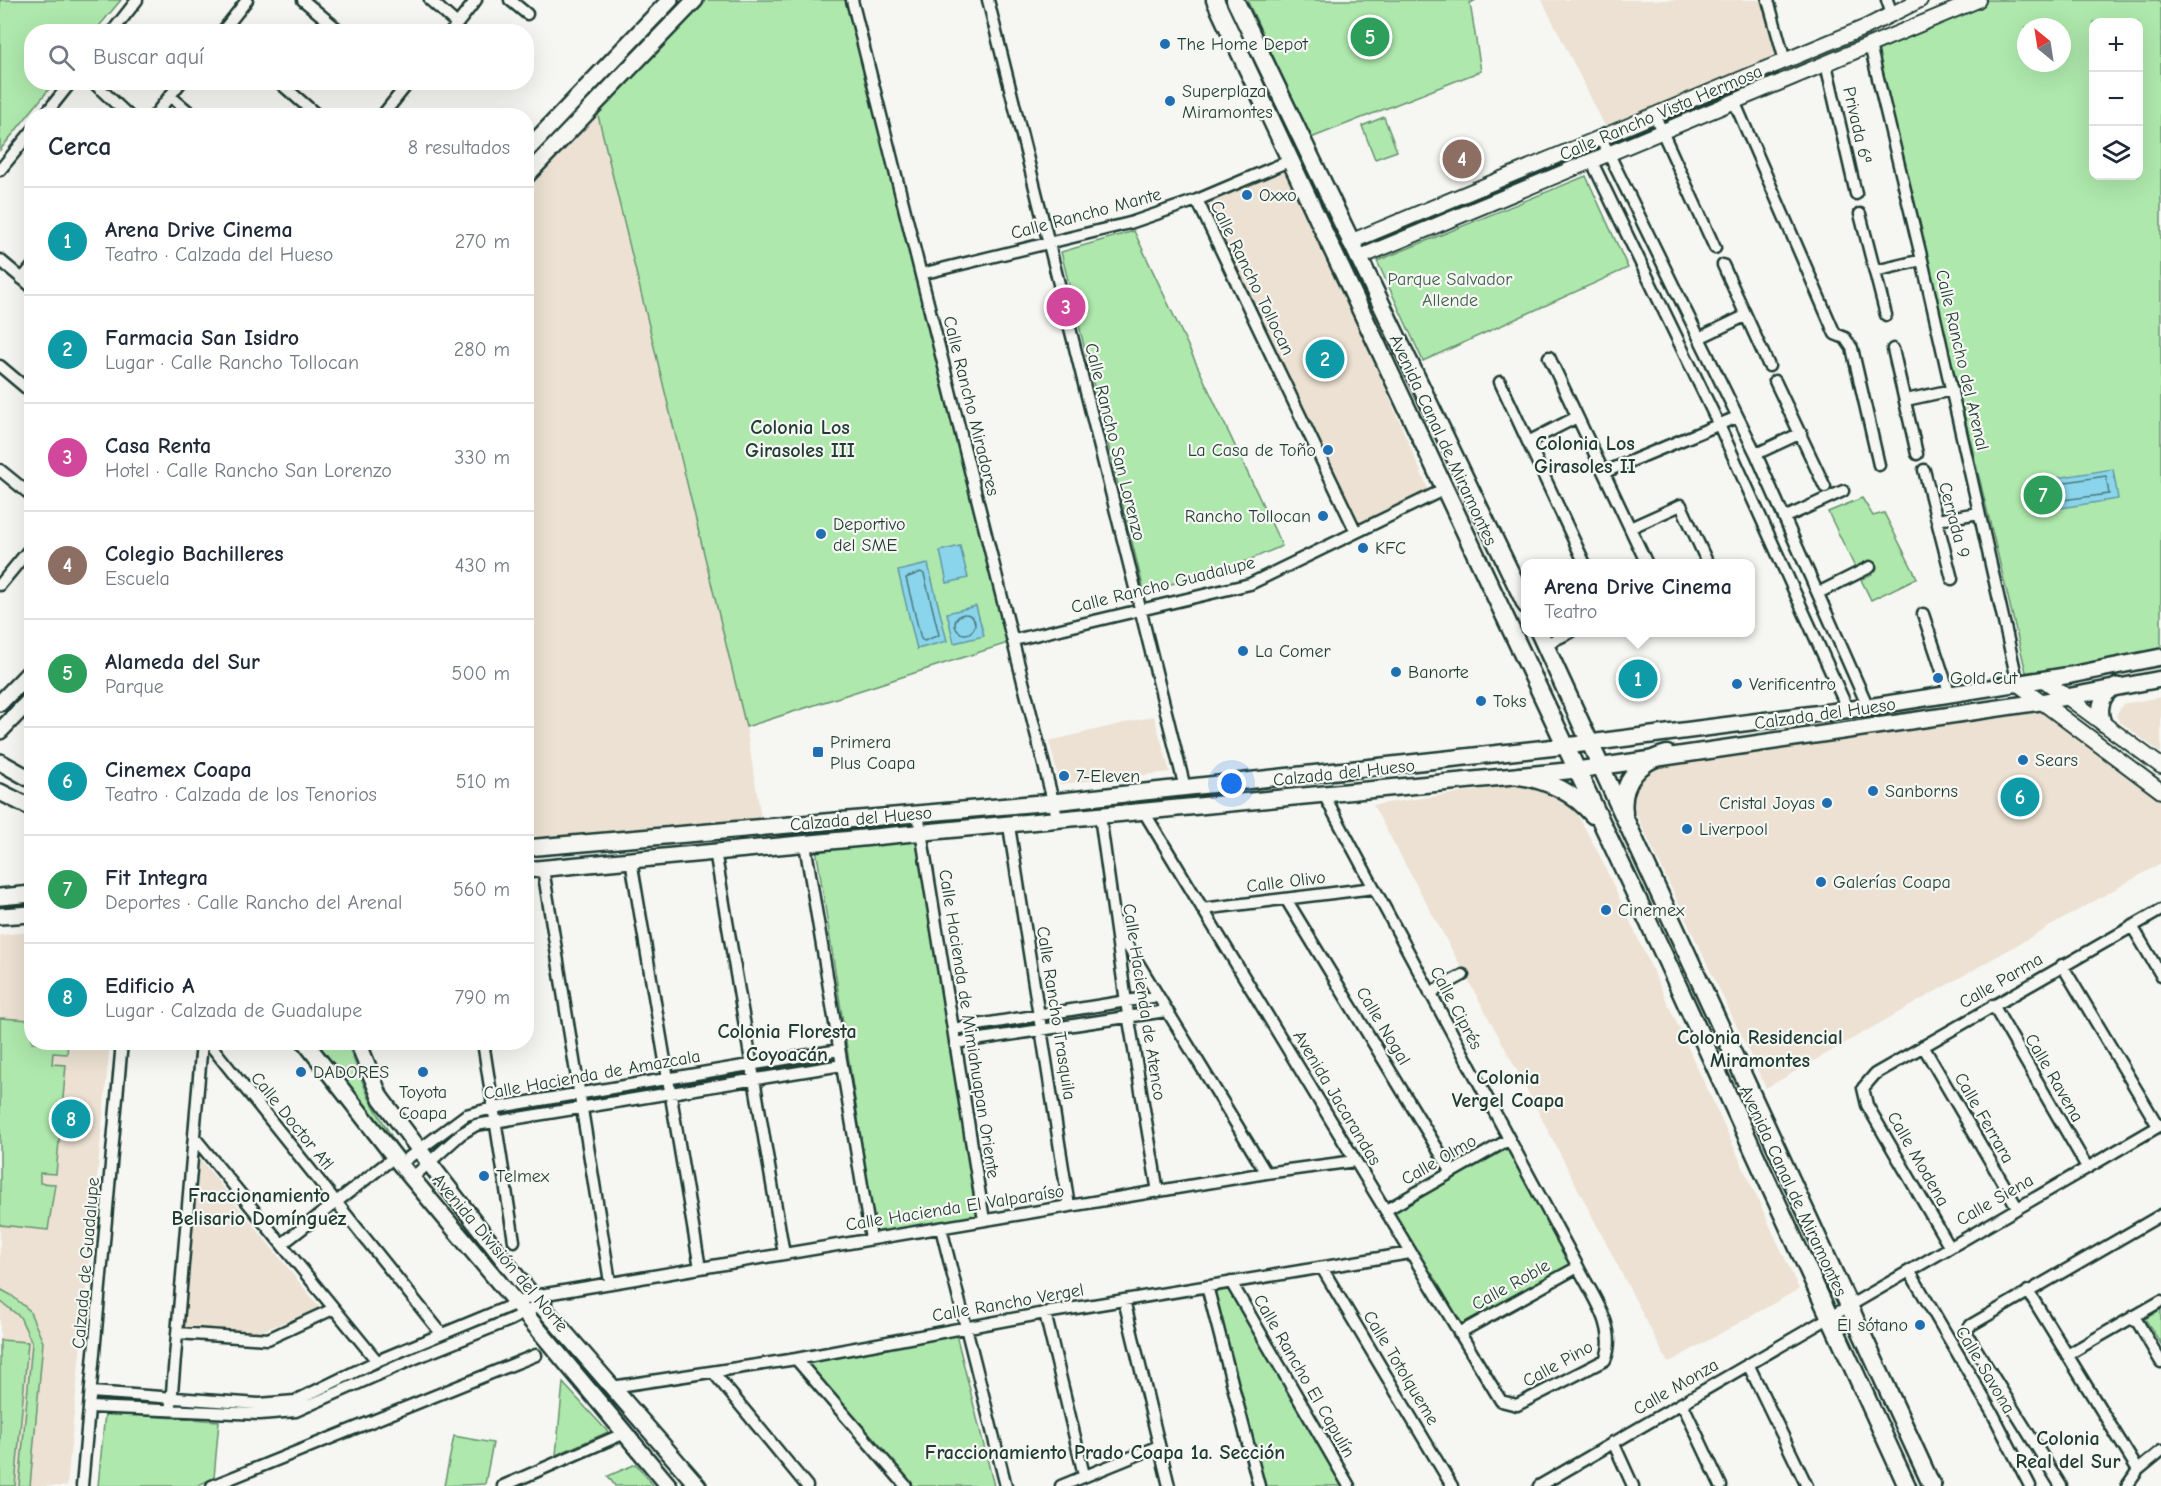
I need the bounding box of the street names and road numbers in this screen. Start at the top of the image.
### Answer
street label: Calle Rancho Vista Hermosa [1556,61,1766,165]
street label: Privada 6ª [1838,85,1876,165]
street label: Calle Rancho Mante [1008,184,1164,244]
street label: Calle Rancho Tollocan [1205,197,1299,359]
street label: Calle Rancho del Arenal [1931,268,1993,452]
street label: Calle Rancho Miradores [938,314,1004,498]
street label: Avenida Canal de Miramontes [1385,331,1501,549]
street label: Calle Rancho San Lorenzo [1080,341,1150,543]
street label: Cerrada 9 [1934,480,1974,560]
street label: Calle Rancho Guadalupe [1069,552,1257,618]
street label: Calzada del Hueso [1753,694,1897,734]
street label: Calzada del Hueso [1272,755,1416,791]
street label: Calzada del Hueso [789,802,933,836]
street label: Calle Olivo [1245,867,1327,897]
street label: Calle Hacienda de Mimiahuapan Oriente [934,868,1004,1180]
street label: Calle Hacienda de Atenco [1118,902,1170,1102]
street label: Calle Rancho Trasquila [1032,925,1080,1101]
street label: Calle Parma [1955,949,2047,1013]
street label: Calle Ciprés [1425,963,1487,1053]
street label: Calle Nogal [1351,983,1415,1069]
street label: Avenida Jacarandas [1289,1027,1385,1169]
street label: Calle Ravena [2020,1030,2088,1126]
street label: Calle Hacienda de Amazcala [482,1046,702,1104]
street label: Calle Doctor Atl [246,1068,338,1174]
street label: Calle Ferrara [1950,1069,2018,1167]
street label: Avenida Canal de Miramontes [1735,1082,1851,1300]
street label: Calle Modena [1882,1108,1954,1210]
street label: Calle Olmo [1398,1130,1480,1190]
street label: Avenida División del Norte [428,1170,572,1336]
street label: Calle Siena [1953,1170,2037,1230]
street label: Calzada de Guadalupe [68,1176,104,1350]
street label: Calle Hacienda El Valparaíso [844,1180,1066,1236]
street label: Calle Roble [1468,1255,1554,1315]
street label: Calle Rancho Vergel [931,1279,1085,1327]
street label: Calle Rancho El Capulín [1249,1291,1359,1461]
street label: Calle Totolqueme [1359,1307,1443,1429]
street label: Calle Savona [1951,1322,2019,1418]
street label: Calle Pino [1519,1336,1597,1392]
street label: Calle Monza [1630,1354,1722,1420]

